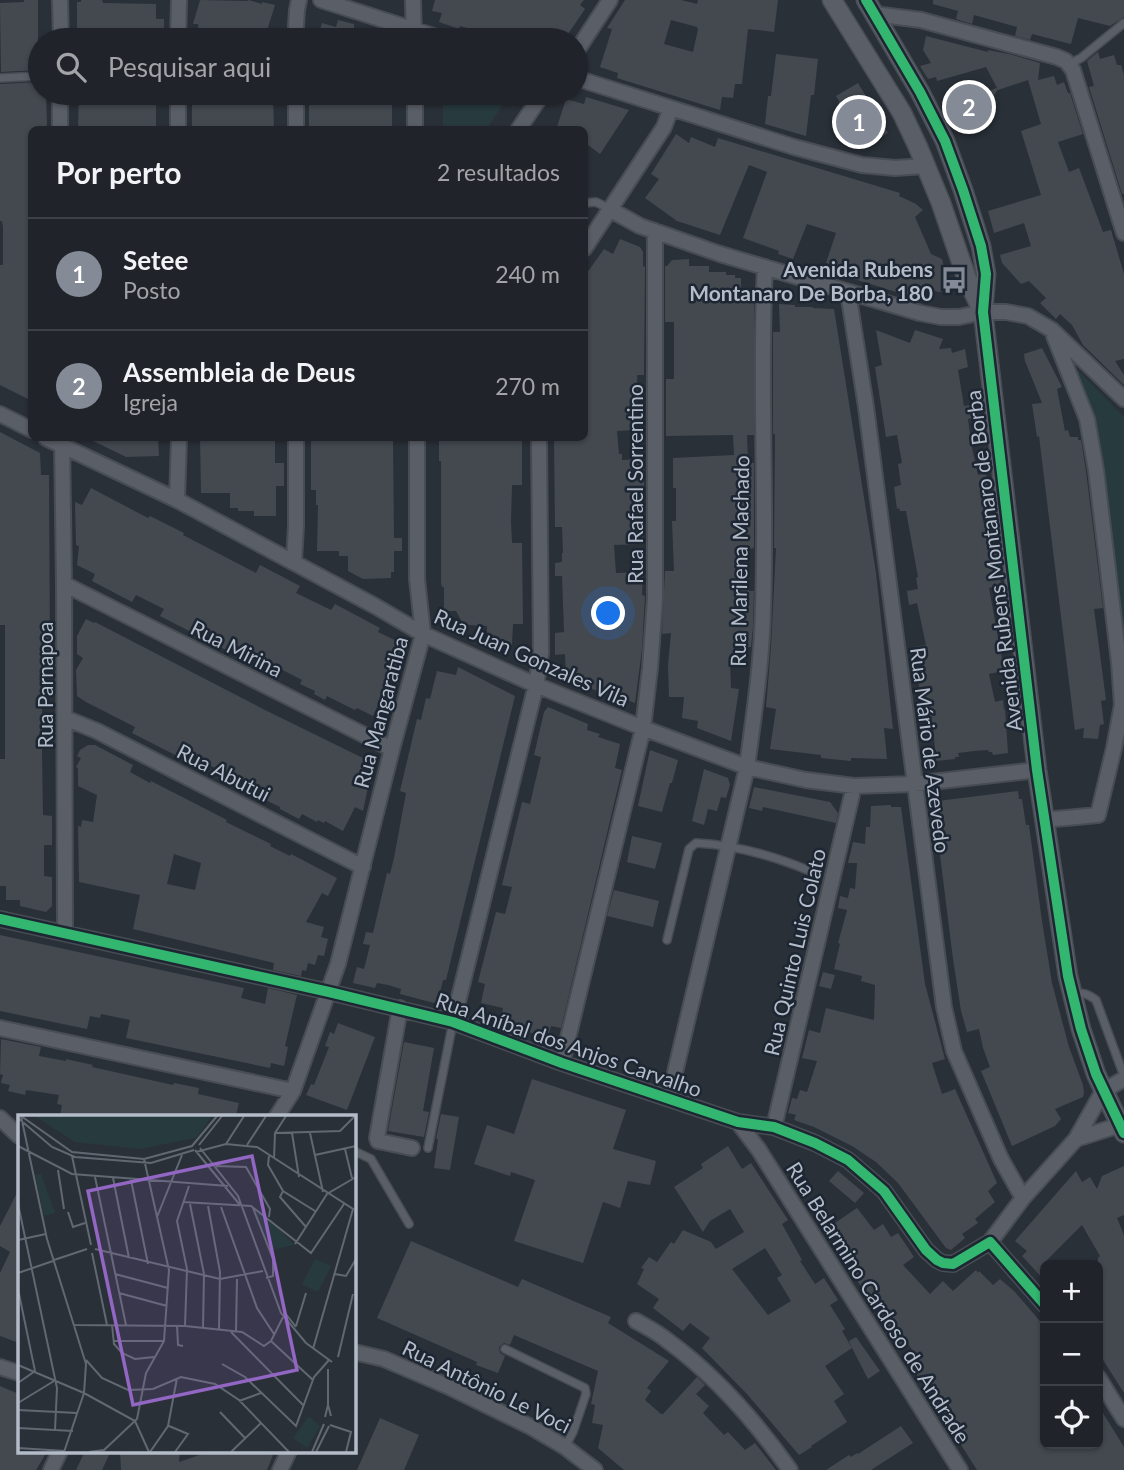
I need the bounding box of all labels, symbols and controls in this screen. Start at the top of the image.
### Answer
search box [28,28,588,105]
icon: search [52,48,90,86]
text: Pesquisar aqui [108,51,271,83]
pin: 2 [946,81,992,133]
pin: 1 [836,96,882,148]
text: Por perto [56,154,181,190]
text: 2 resultados [437,158,560,186]
text: Setee [123,244,188,276]
place label: Avenida Rubens Montanaro De Borba, 180 [689,256,933,305]
text: 1 [72,260,86,288]
text: 240 m [495,260,560,288]
bus stop icon: Avenida Rubens Montanaro De Borba, 180 [939,265,969,295]
text: Posto [123,276,180,304]
text: Assembleia de Deus [123,356,355,388]
text: 2 [72,372,86,400]
text: 270 m [495,372,560,400]
street label: Rua Rafael Sorrentino [622,384,647,584]
text: Igreja [123,388,178,416]
street label: Avenida Rubens Montanaro de Borba [960,389,1026,733]
street label: Rua Marilena Machado [725,455,753,667]
your location [591,596,625,630]
street label: Rua Juan Gonzales Vila [431,603,633,711]
street label: Rua Mirina [187,614,287,682]
street label: Rua Parnapoa [32,622,57,748]
street label: Rua Mangaratiba [348,633,412,791]
street label: Rua Mário de Azevedo [906,646,956,854]
street label: Rua Abutui [173,738,275,806]
street label: Rua Quinto Luis Colato [758,846,830,1058]
street label: Rua Aníbal dos Anjos Carvalho [433,987,705,1101]
inset map [18,1115,355,1452]
street label: Rua Belarmino Cardoso de Andrade [782,1157,976,1447]
map controls [1040,1260,1103,1449]
button: + [1040,1260,1103,1323]
button: − [1040,1323,1103,1386]
street label: Rua Antônio Le Voci [399,1334,575,1438]
button: locate [1040,1386,1103,1449]

